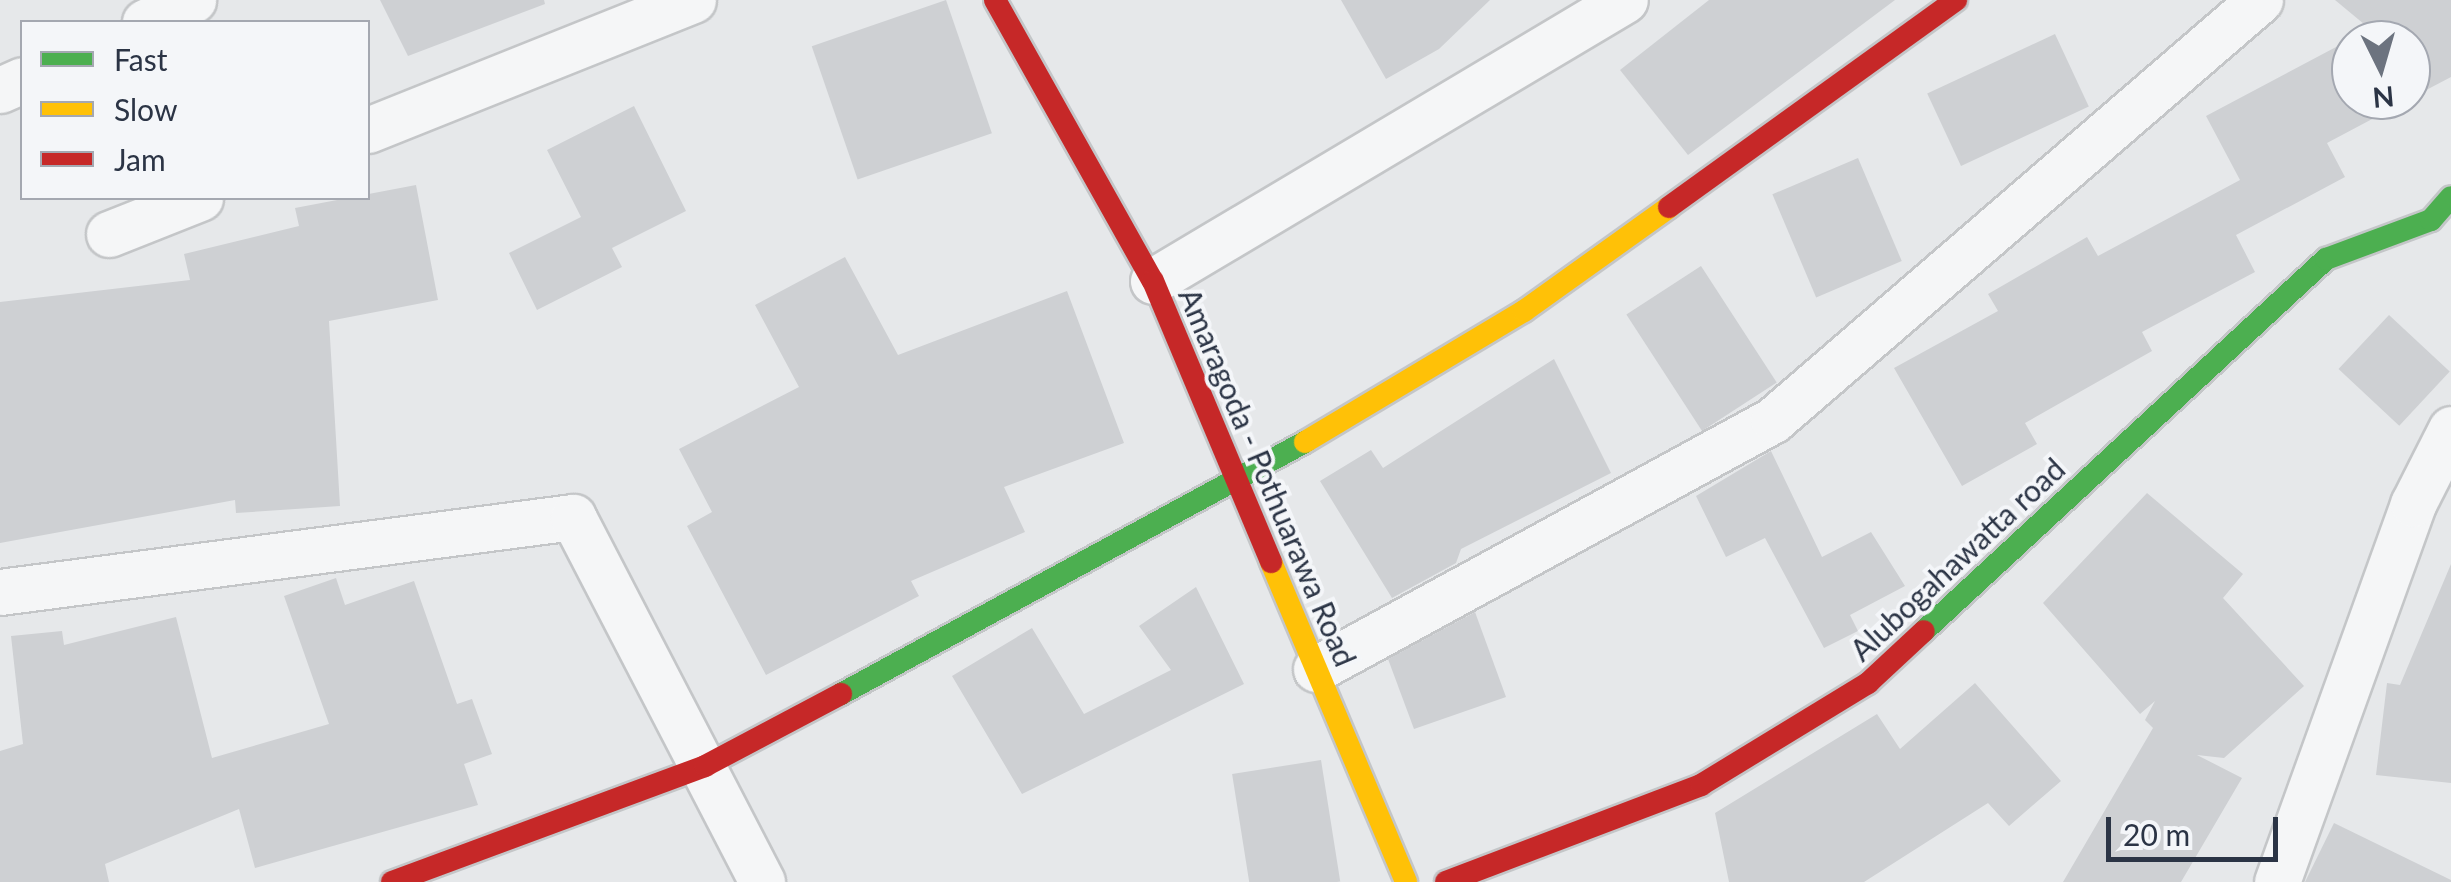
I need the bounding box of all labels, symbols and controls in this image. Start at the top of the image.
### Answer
legend [20,20,370,200]
north arrow [2331,20,2431,120]
text: Fast [114,41,168,77]
text: N [2371,80,2396,116]
text: Slow [114,91,177,127]
text: Jam [114,141,166,177]
street label: Amaragoda - Pothuarawa Road [1172,283,1364,671]
street label: Alubogahawatta road [1842,450,2072,668]
scale bar [2111,797,2284,859]
text: 20 m [2123,816,2190,852]

